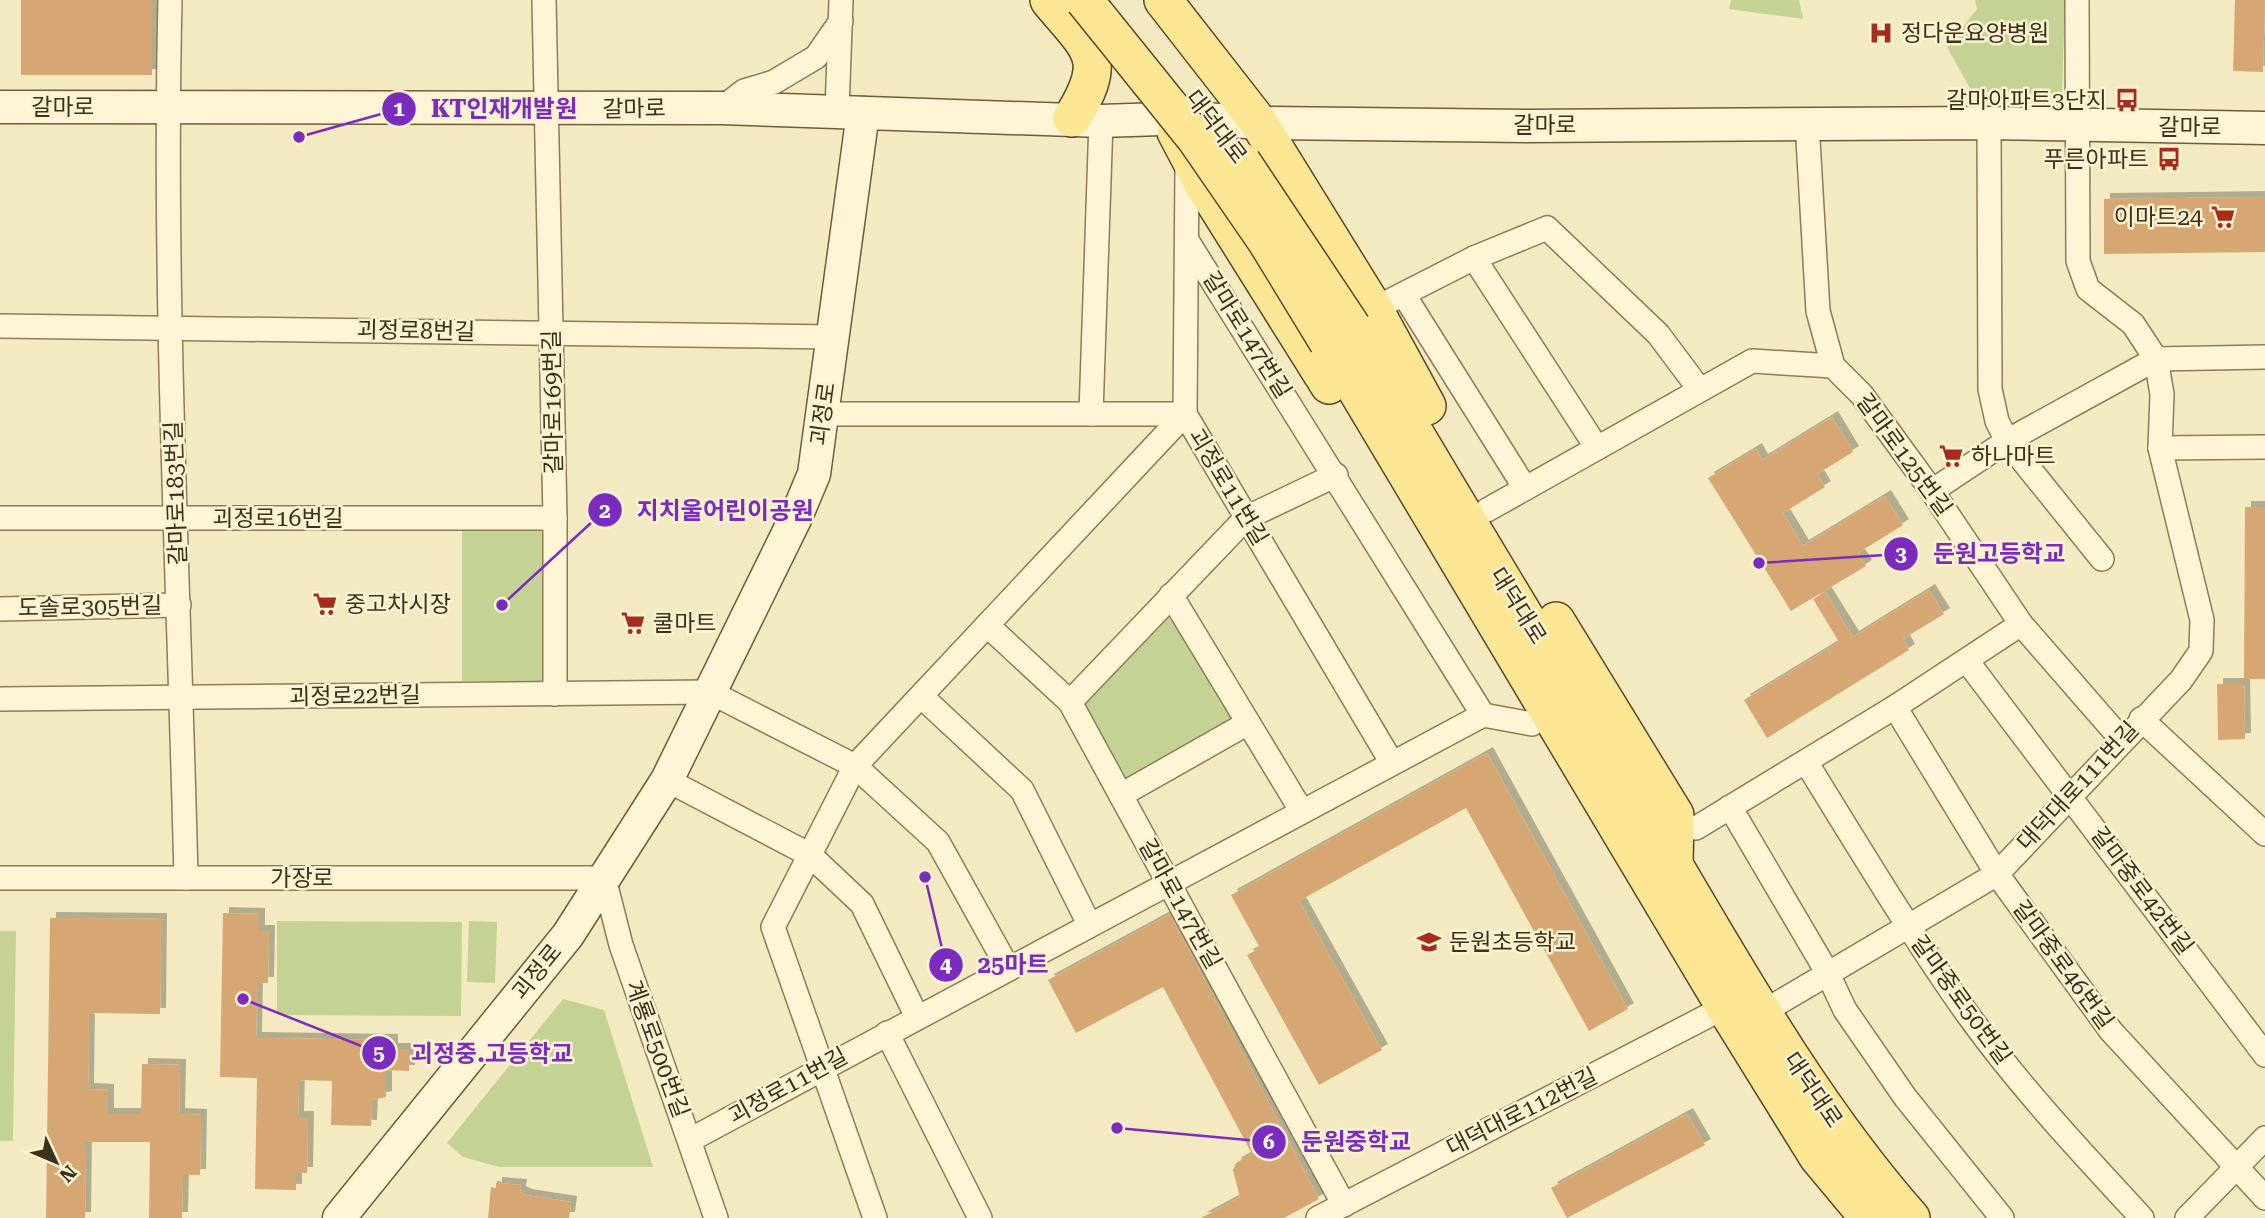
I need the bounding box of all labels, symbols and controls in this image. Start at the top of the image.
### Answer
hospital icon: 정다운요양병원 [1867,19,1895,47]
place label: 정다운요양병원 [1901,20,2049,47]
street label: 대덕대로 [1180,85,1252,169]
callout: KT인재개발원 [382,86,591,131]
bus stop icon: 갈마아파트3단지 [2113,86,2141,114]
place label: 갈마아파트3단지 [1946,87,2107,114]
street label: 갈마로 [31,94,95,121]
text: KT인재개발원 [431,95,577,123]
street label: 갈마로 [602,95,666,123]
text: 1 [393,97,405,121]
street label: 갈마로 [1513,112,1577,139]
street label: 갈마로 [2158,114,2222,141]
bus stop icon: 푸른아파트 [2155,145,2183,173]
place label: 푸른아파트 [2043,146,2149,173]
supermarket icon: 이마트24 [2209,203,2237,231]
place label: 이마트24 [2114,204,2203,231]
street label: 갈마로147번길 [1197,267,1297,403]
street label: 괴정로8번길 [356,316,476,346]
street label: 갈마로169번길 [538,330,568,474]
street label: 괴정로 [805,381,841,447]
street label: 갈마로125번길 [1851,389,1957,521]
street label: 갈마로183번길 [160,420,192,566]
street label: 괴정로11번길 [1183,424,1273,550]
supermarket icon: 하나마트 [1937,442,1965,470]
place label: 하나마트 [1971,443,2056,470]
callout: 지치울어린이공원 [588,488,827,533]
text: 지치울어린이공원 [637,497,813,525]
text: 2 [599,499,611,523]
street label: 괴정로16번길 [212,505,344,532]
callout: 둔원고등학교 [1884,531,2079,576]
text: 둔원고등학교 [1933,540,2065,568]
text: 3 [1895,542,1907,566]
street label: 대덕대로 [1484,563,1552,649]
supermarket icon: 중고차시장 [311,590,339,618]
place label: 중고차시장 [345,591,451,618]
street label: 도솔로305번길 [18,592,162,622]
supermarket icon: 쿨마트 [619,609,647,637]
place label: 쿨마트 [653,610,716,637]
street label: 괴정로22번길 [289,681,421,711]
street label: 대덕대로111번길 [2012,716,2144,856]
street label: 갈마중로42번길 [2085,822,2199,960]
street label: 갈마로147번길 [1133,834,1227,974]
street label: 가장로 [270,865,334,892]
street label: 갈마중로46번길 [2007,895,2119,1035]
school or university icon: 둔원초등학교 [1415,928,1443,956]
place label: 둔원초등학교 [1449,929,1576,956]
street label: 갈마중로50번길 [1905,930,2017,1070]
street label: 괴정로 [507,939,567,1005]
callout: 25마트 [929,942,1063,987]
text: 25마트 [977,951,1049,979]
text: 4 [940,953,952,977]
street label: 계룡로500번길 [620,977,694,1121]
callout: 괴정중.고등학교 [362,1031,587,1076]
text: 괴정중.고등학교 [411,1040,573,1068]
text: 5 [373,1041,385,1065]
street label: 괴정로11번길 [724,1042,852,1130]
street label: 대덕대로 [1778,1047,1848,1133]
street label: 대덕대로112번길 [1442,1062,1602,1162]
callout: 둔원중학교 [1251,1119,1425,1164]
north arrow [21,1127,91,1197]
text: 둔원중학교 [1301,1128,1411,1156]
text: 6 [1263,1130,1275,1154]
text: N [54,1160,81,1187]

